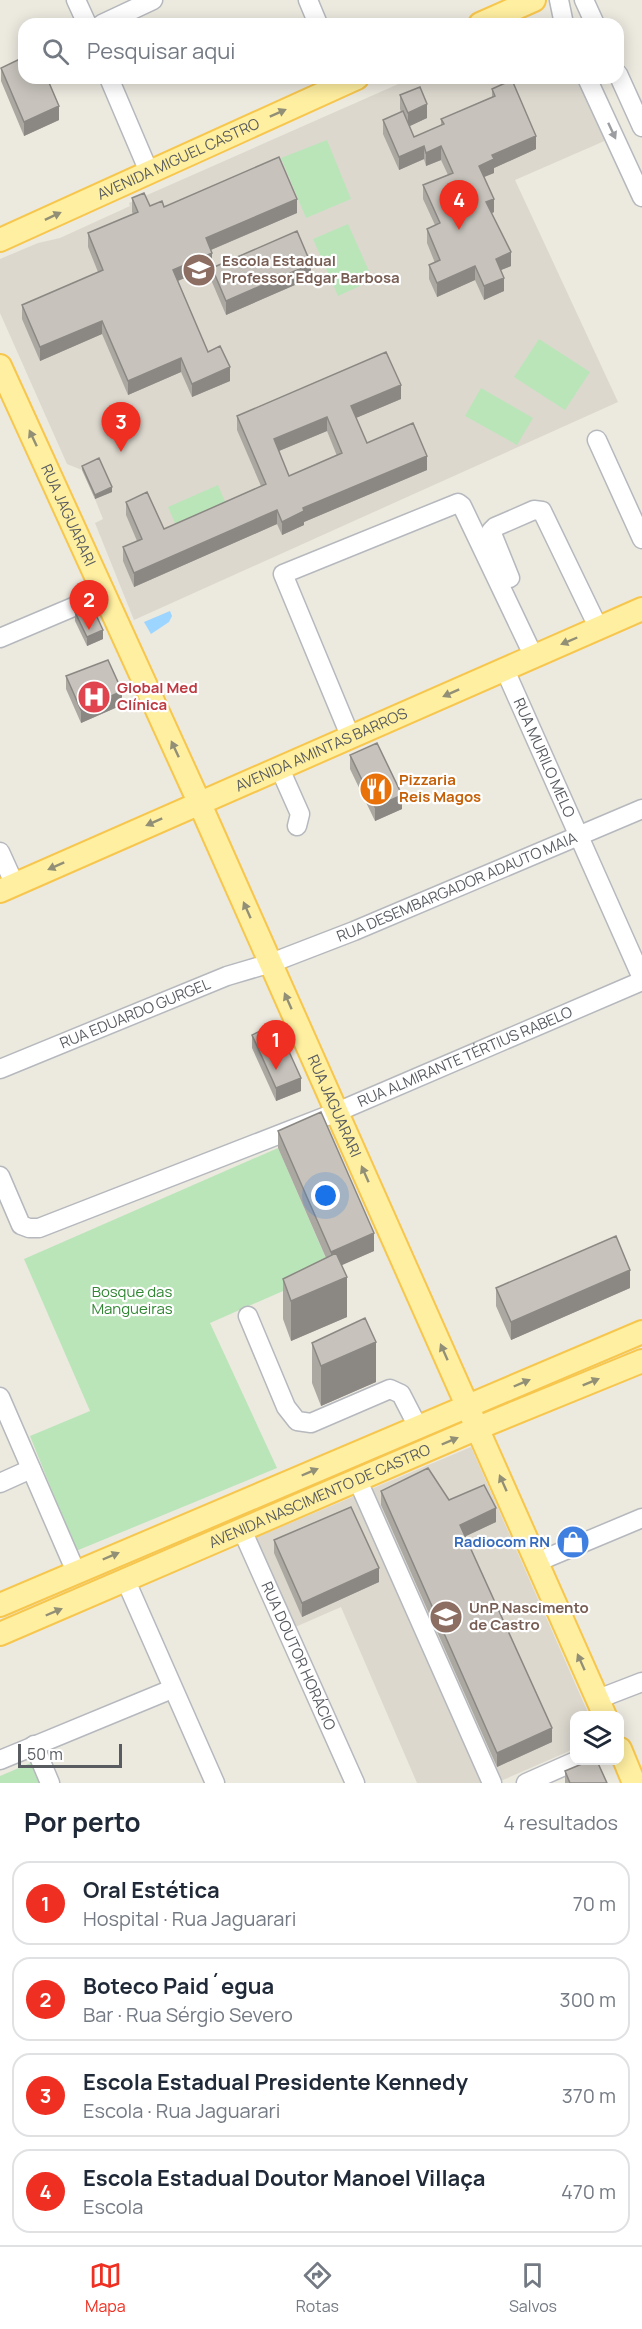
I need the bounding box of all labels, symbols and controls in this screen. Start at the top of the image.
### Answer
search box [18,18,624,84]
icon: search [39,35,72,68]
text: Pesquisar aqui [87,36,235,66]
one-way arrow [270,109,287,118]
street label: AVENIDA MIGUEL CASTRO [94,113,263,204]
one-way arrow [607,123,616,140]
pin: 4 [440,180,478,230]
one-way arrow [45,211,63,221]
place label: Escola Estadual Professor Edgar Barbosa [222,250,400,288]
school or university icon: Escola Estadual Professor Edgar Barbosa [181,252,217,288]
pin: 3 [102,402,140,452]
one-way arrow [28,429,37,446]
street label: RUA JAGUARARI [36,461,101,569]
pin: 2 [70,580,109,630]
one-way arrow [560,636,578,646]
place label: Global Med Clínica [117,677,198,715]
hospital icon: Global Med Clínica [76,679,112,715]
one-way arrow [442,689,460,699]
street label: RUA MURILO MELO [509,694,580,821]
street label: AVENIDA AMINTAS BARROS [232,702,411,796]
one-way arrow [171,740,180,757]
place label: Pizzaria Reis Magos [399,769,481,807]
restaurant icon: Pizzaria Reis Magos [358,771,394,807]
one-way arrow [146,818,163,827]
street label: RUA DESEMBARGADOR ADAUTO MAIA [334,827,581,947]
one-way arrow [48,862,65,871]
one-way arrow [243,901,252,918]
street label: RUA EDUARDO GURGEL [56,973,214,1053]
one-way arrow [283,992,292,1009]
street label: RUA ALMIRANTE TÉRTIUS RABELO [354,1001,576,1112]
pin: 1 [256,1020,296,1070]
street label: RUA JAGUARARI [303,1051,366,1160]
one-way arrow [360,1165,369,1182]
your location [311,1181,340,1210]
park label: Bosque das Mangueiras [91,1281,173,1319]
one-way arrow [439,1342,449,1360]
one-way arrow [582,1377,600,1386]
one-way arrow [513,1378,531,1388]
one-way arrow [441,1436,459,1446]
street label: AVENIDA NASCIMENTO DE CASTRO [205,1439,434,1553]
one-way arrow [302,1467,320,1477]
one-way arrow [498,1475,507,1492]
shop icon: Radiocom RN [555,1524,591,1560]
place label: Radiocom RN [454,1531,550,1552]
one-way arrow [103,1552,120,1561]
street label: RUA DOUTOR HORÁCIO [256,1578,341,1734]
place label: UnP Nascimento de Castro [469,1597,589,1635]
school or university icon: UnP Nascimento de Castro [428,1599,464,1635]
one-way arrow [45,1607,63,1616]
one-way arrow [576,1653,585,1671]
map controls [570,1711,624,1765]
button: layers [570,1711,624,1765]
scale bar [18,1741,122,1768]
text: 50 m [27,1743,63,1765]
text: Por perto [24,1804,141,1840]
text: 4 resultados [503,1809,618,1836]
text: Oral Estética [83,1875,220,1905]
text: 1 [41,1890,50,1917]
text: 70 m [573,1890,616,1917]
text: Hospital · Rua Jaguarari [83,1905,296,1932]
text: Boteco Paid´egua [83,1971,274,2001]
text: 2 [40,1986,51,2013]
text: 300 m [560,1986,616,2013]
text: Bar · Rua Sérgio Severo [83,2001,293,2028]
text: Escola Estadual Presidente Kennedy [83,2067,468,2097]
text: 3 [40,2082,51,2109]
text: 370 m [562,2082,616,2109]
text: Escola · Rua Jaguarari [83,2097,280,2124]
text: Escola Estadual Doutor Manoel Villaça [83,2163,485,2193]
text: 4 [39,2178,52,2205]
text: 470 m [561,2178,616,2205]
text: Escola [83,2193,143,2220]
tab: Mapa [85,2259,126,2317]
tab: Rotas [296,2259,339,2317]
tab: Salvos [509,2259,557,2317]

